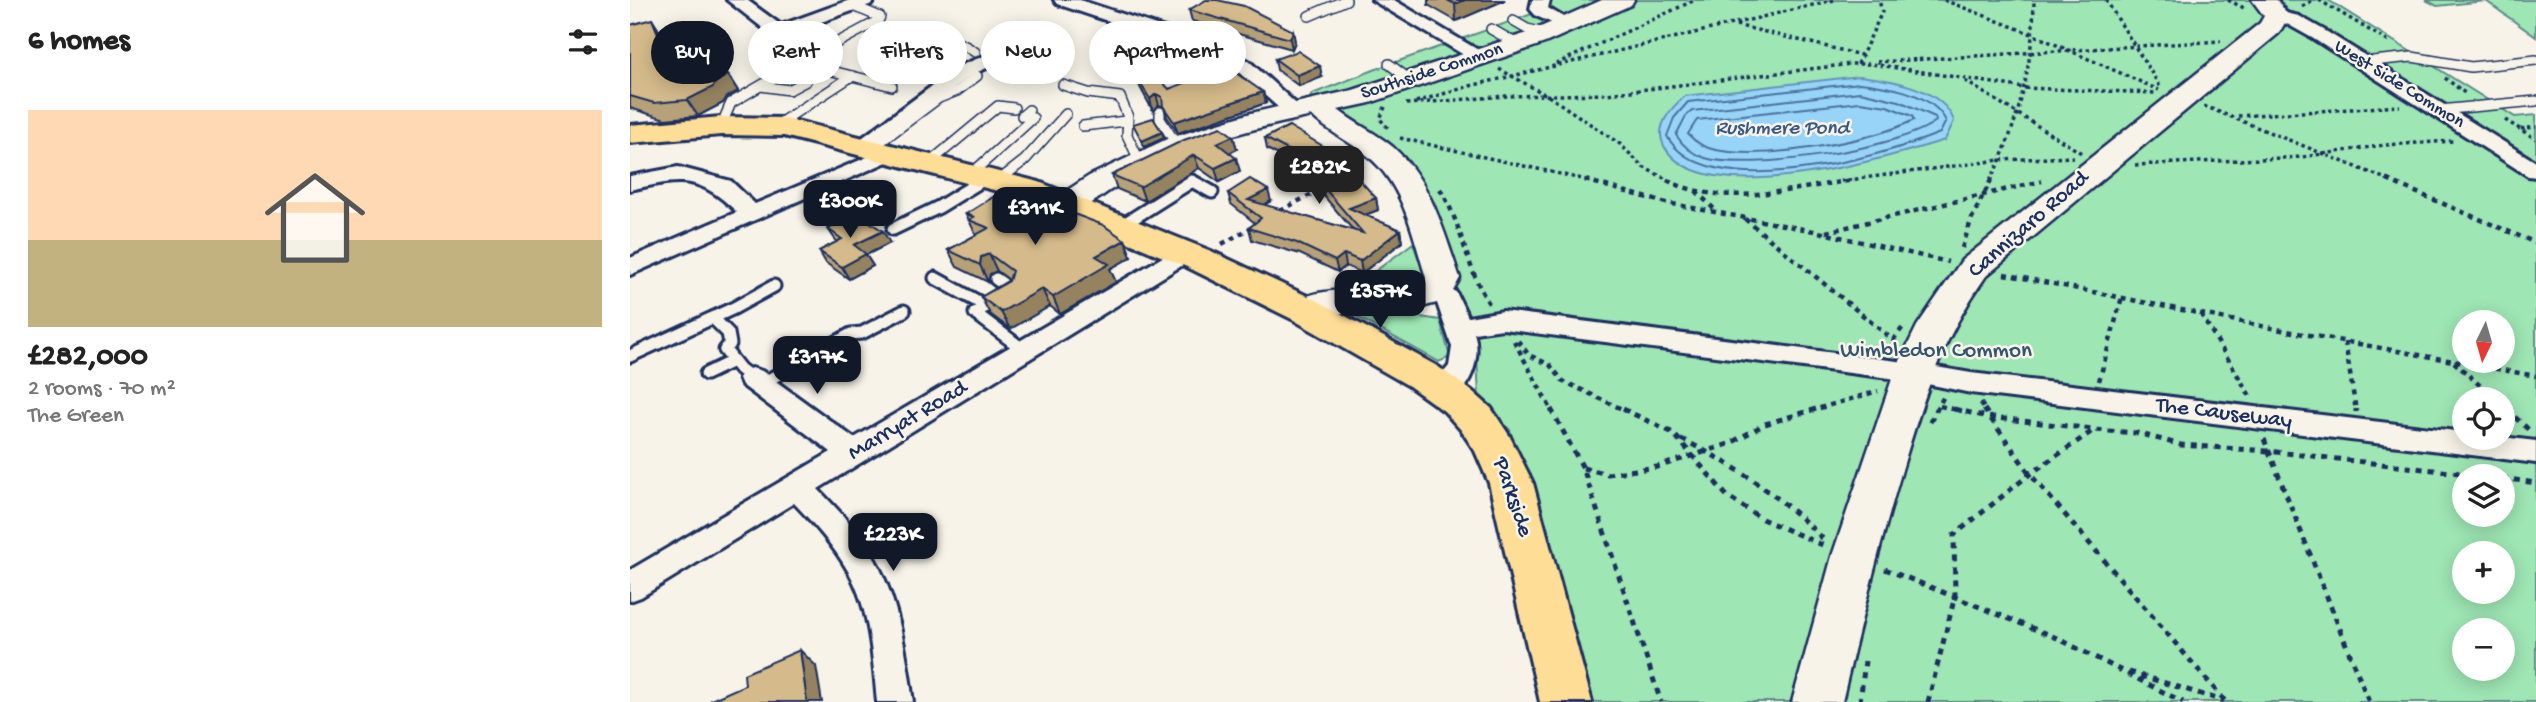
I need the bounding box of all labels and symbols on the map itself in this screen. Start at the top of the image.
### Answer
street label: West Side Common [2329,36,2469,134]
street label: Southside Common [1358,38,1506,106]
water label: Rushmere Pond [1715,117,1852,142]
pin: £282K [1270,146,1368,206]
street label: Cannizaro Road [1963,164,2096,285]
pin: £300K [801,180,899,240]
pin: £311K [986,188,1084,247]
pin: £357K [1331,270,1429,330]
north arrow [2452,310,2515,373]
pin: £317K [768,336,866,396]
park label: Wimbledon Common [1840,338,2032,365]
street label: Marryat Road [844,374,974,467]
street label: The Causeway [2152,392,2294,436]
street label: Parkside [1485,453,1539,542]
pin: £223K [844,514,942,573]

